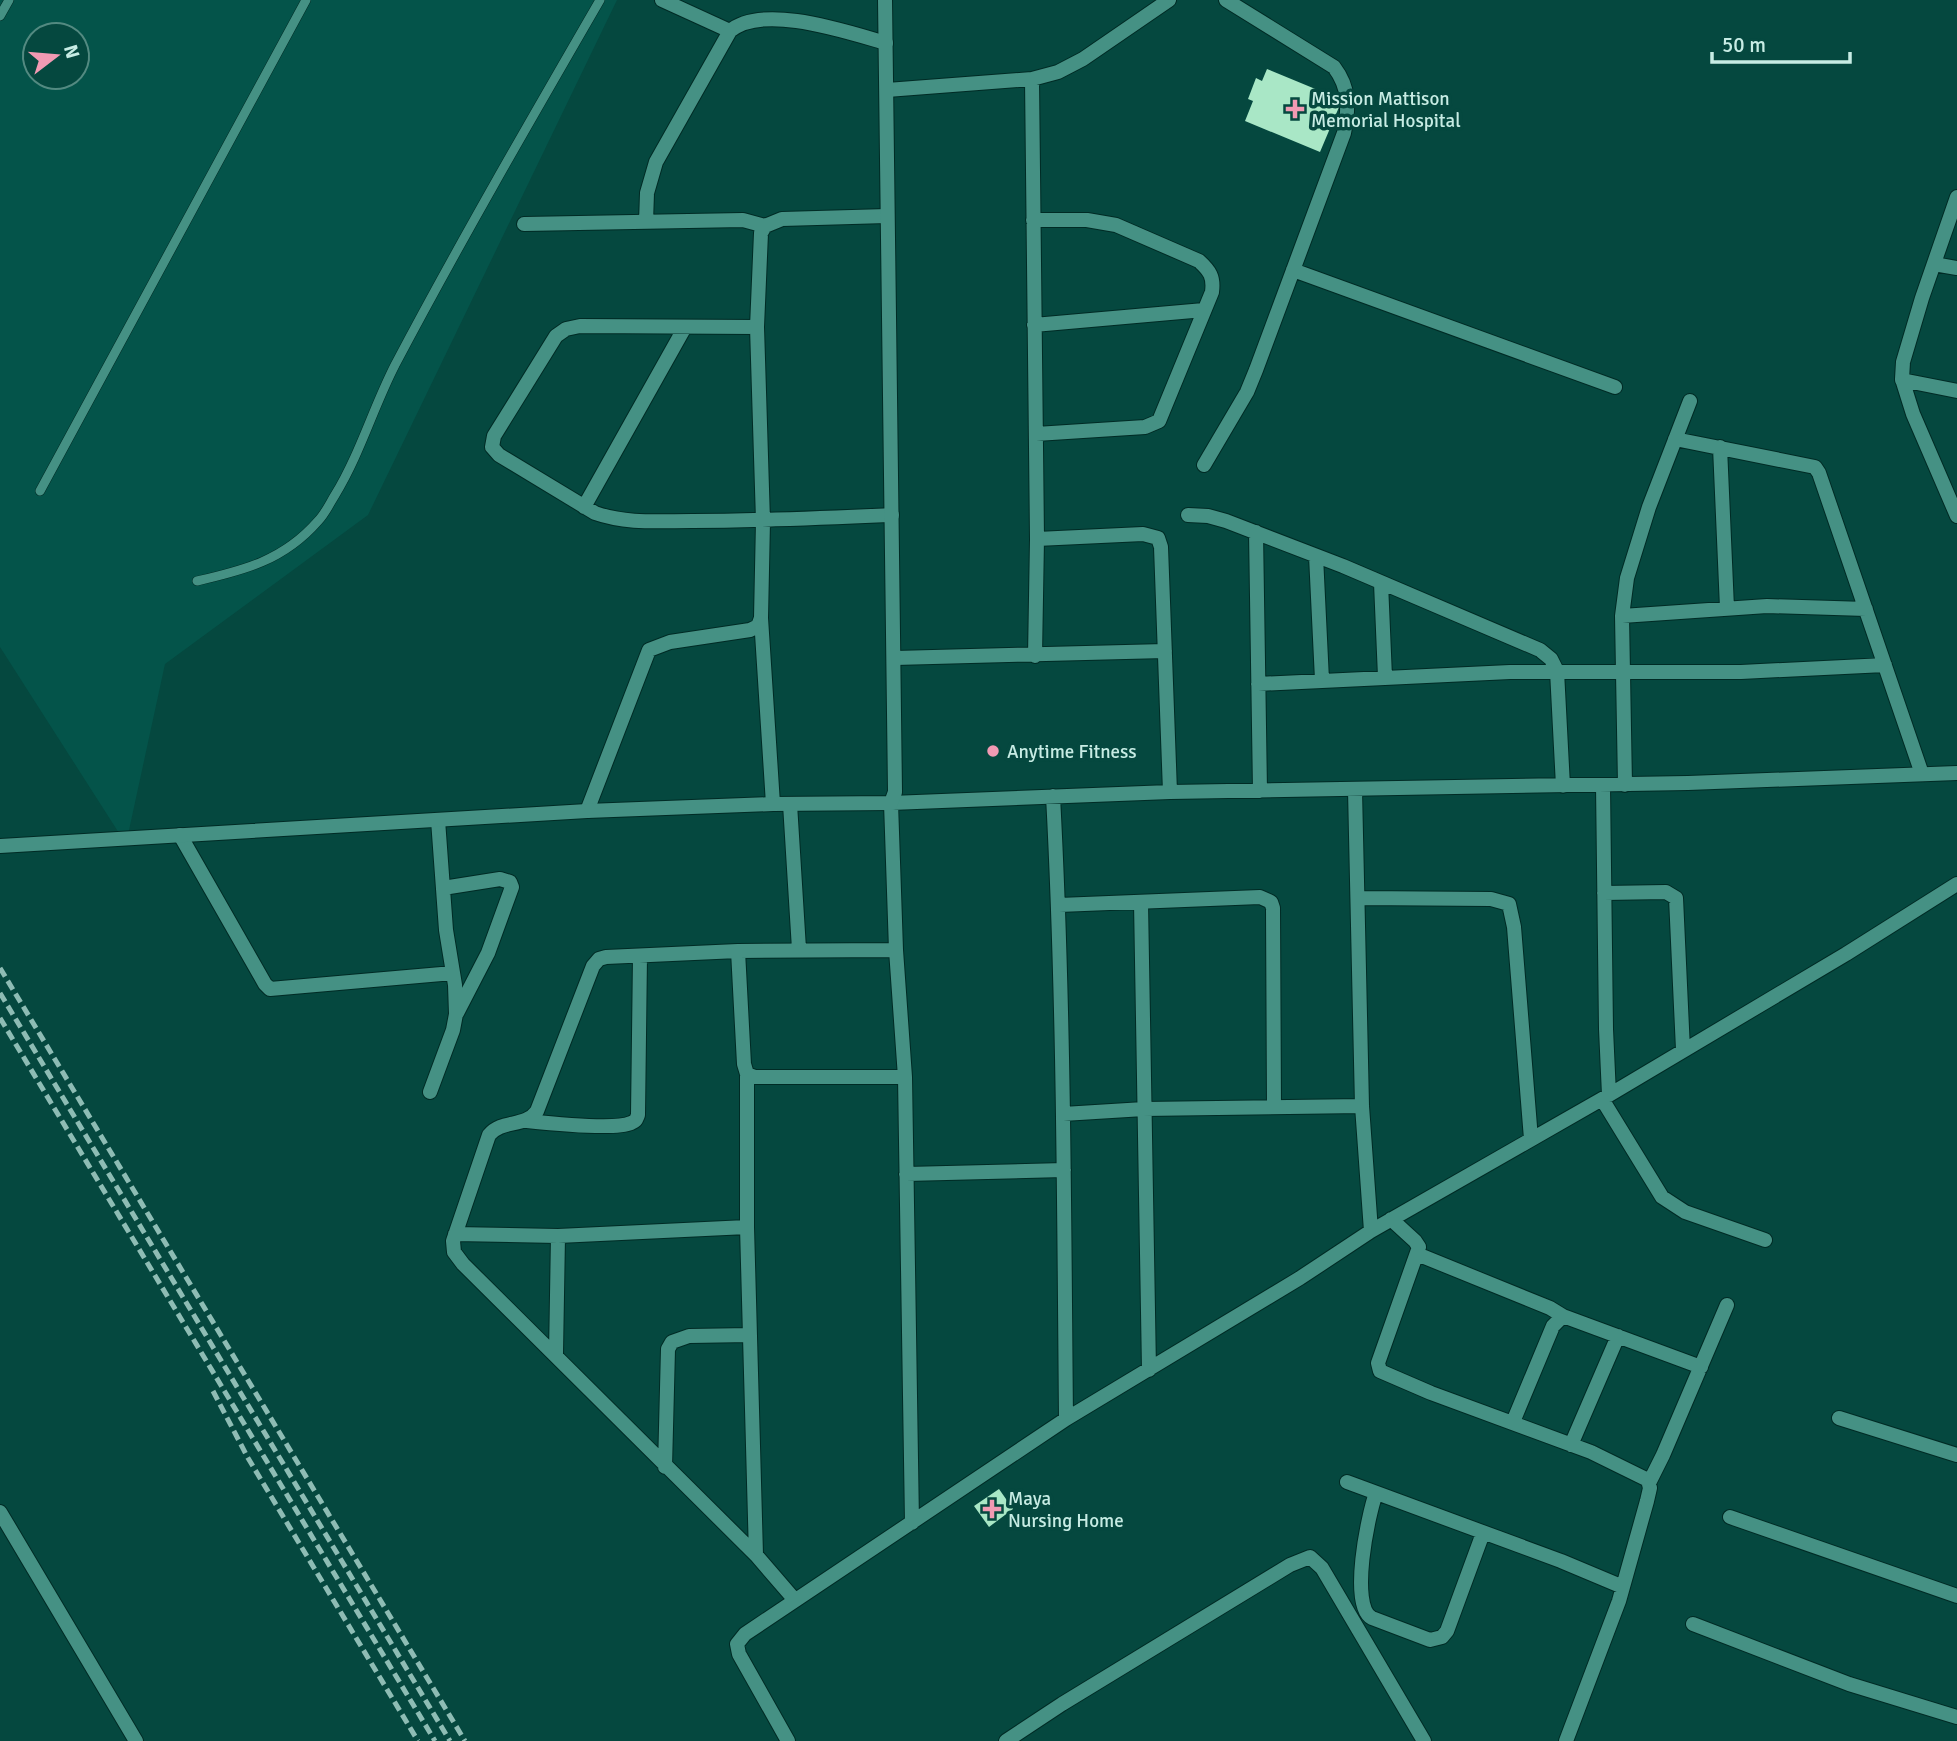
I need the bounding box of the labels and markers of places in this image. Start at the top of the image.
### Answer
place label: Mission Mattison Memorial Hospital [1311,87,1461,133]
marker: Mission Mattison Memorial Hospital [1285,99,1305,119]
place label: Anytime Fitness [1007,740,1137,764]
marker: Anytime Fitness [985,743,1001,759]
place label: Maya Nursing Home [1008,1487,1124,1533]
marker: Maya Nursing Home [982,1499,1002,1519]

